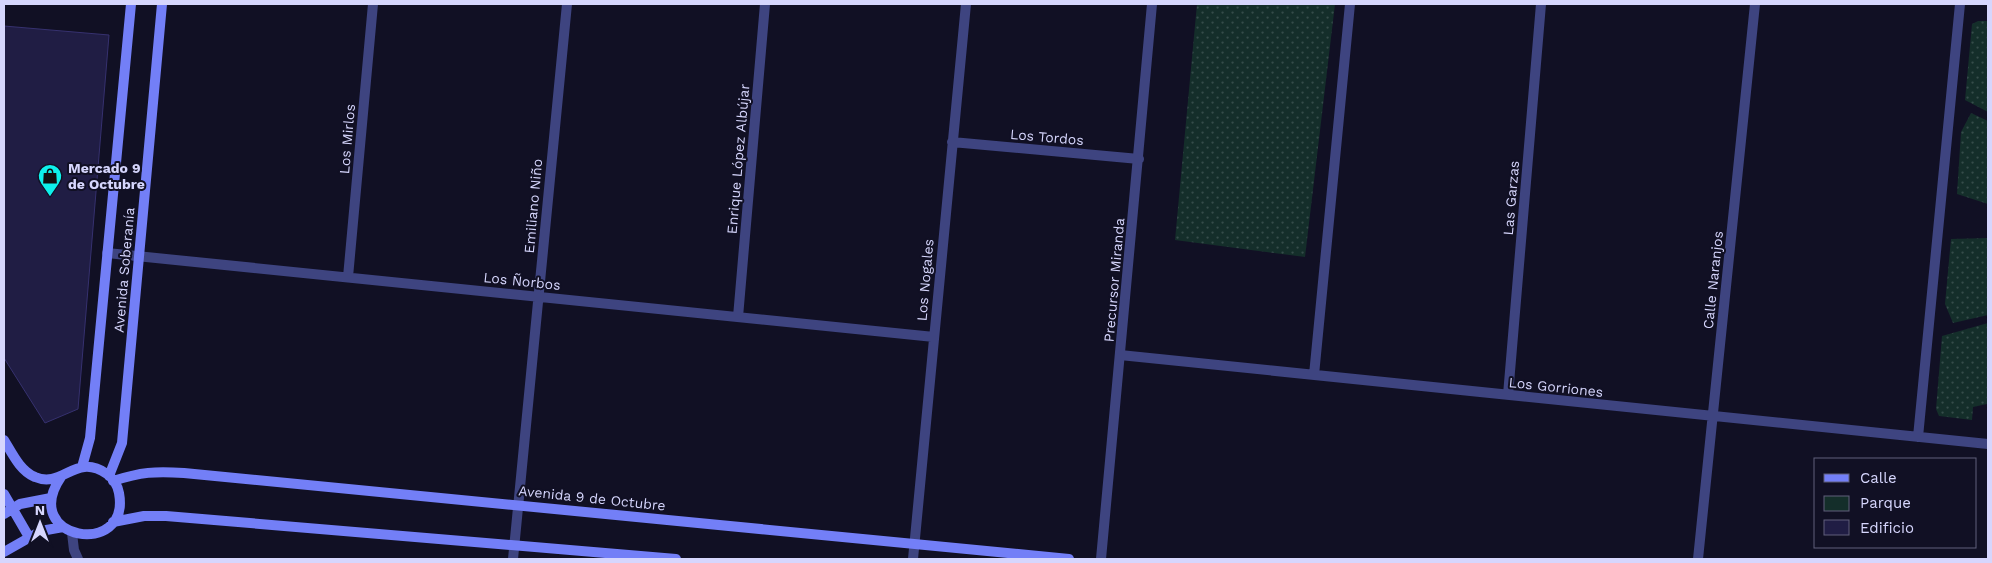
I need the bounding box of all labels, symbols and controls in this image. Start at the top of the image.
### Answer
street label: Enrique López Albújar [723,83,753,235]
street label: Los Mirlos [336,103,358,175]
street label: Los Tordos [1010,126,1084,148]
street label: Emiliano Niño [521,158,545,254]
place label: Mercado 9 de Octubre [68,160,145,192]
street label: Las Garzas [1500,160,1522,236]
shop icon: Mercado 9 de Octubre [37,163,63,197]
street label: Avenida Soberanía [111,207,137,333]
street label: Precursor Miranda [1101,217,1127,343]
street label: Calle Naranjos [1700,230,1726,330]
street label: Los Nogales [913,238,937,322]
street label: Los Ñorbos [483,269,561,293]
street label: Los Gorriones [1508,374,1604,400]
legend [1814,458,1977,548]
text: Calle [1860,469,1897,487]
street label: Avenida 9 de Octubre [518,482,666,514]
text: Parque [1860,494,1911,512]
north arrow [15,498,65,548]
text: N [35,502,45,518]
text: Edificio [1860,519,1914,537]

